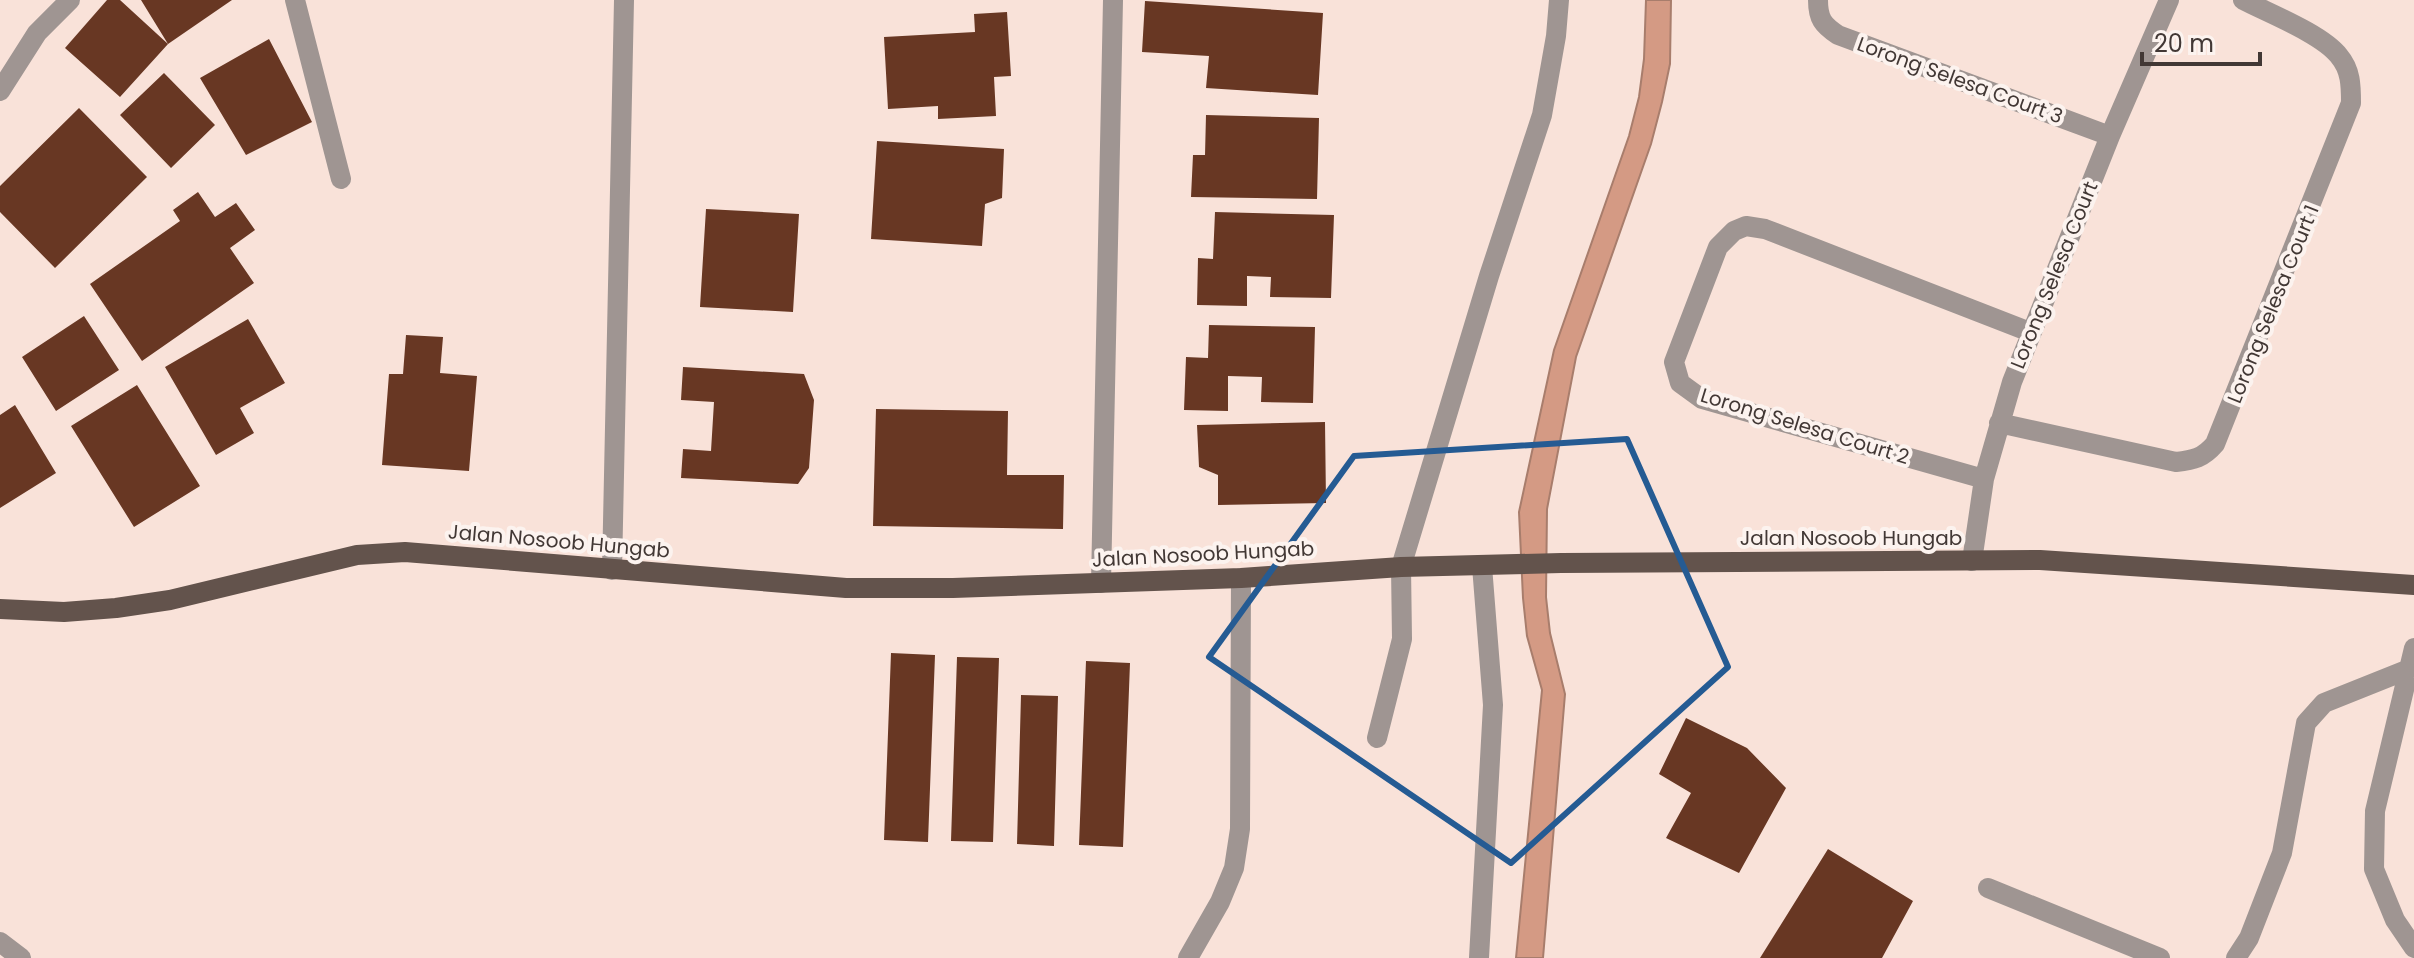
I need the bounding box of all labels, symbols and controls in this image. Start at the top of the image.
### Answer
scale bar [2142,16,2260,66]
text: 20 m [2154,27,2214,60]
street label: Lorong Selesa Court 3 [1853,30,2067,130]
street label: Lorong Selesa Court [2004,177,2104,373]
street label: Lorong Selesa Court 1 [2220,201,2326,407]
street label: Lorong Selesa Court 2 [1697,381,1913,471]
street label: Jalan Nosoob Hungab [447,517,671,565]
street label: Jalan Nosoob Hungab [1740,524,1962,552]
street label: Jalan Nosoob Hungab [1091,534,1315,574]

